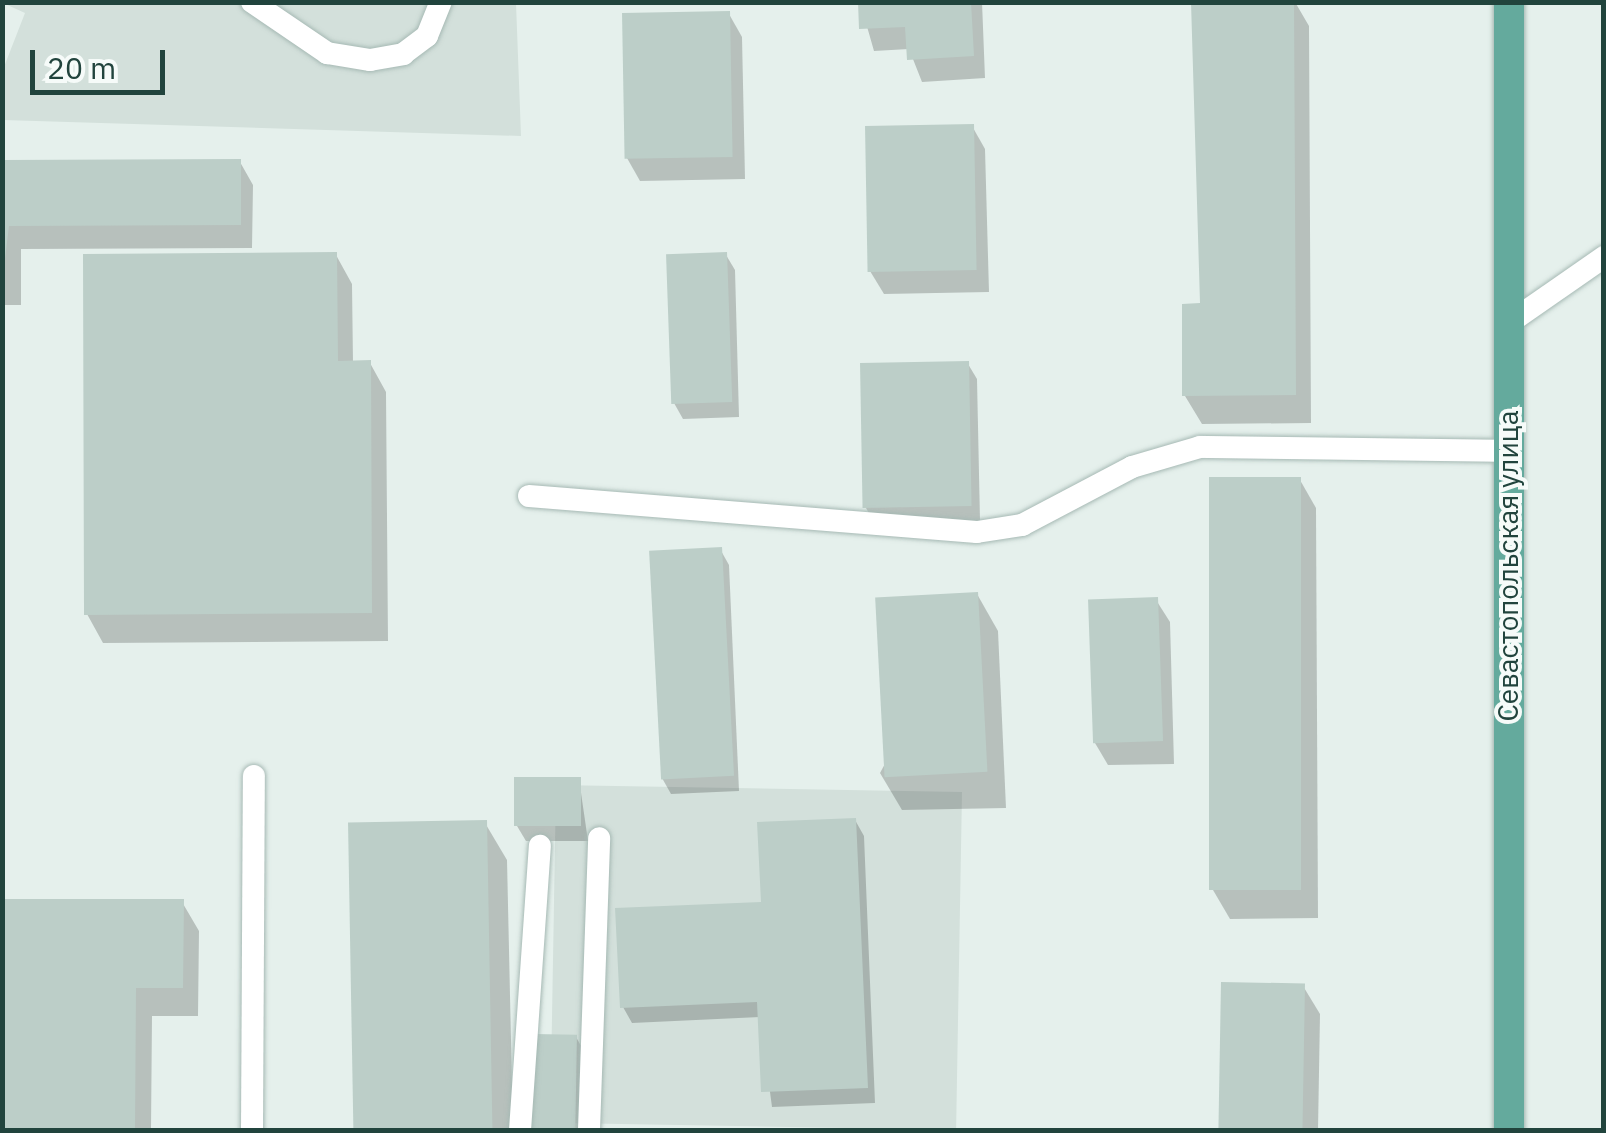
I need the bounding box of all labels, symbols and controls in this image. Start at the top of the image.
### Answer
scale bar [35,30,170,92]
text: 20 m [47,48,116,87]
street label: Севастопольская улица [1491,410,1525,722]

